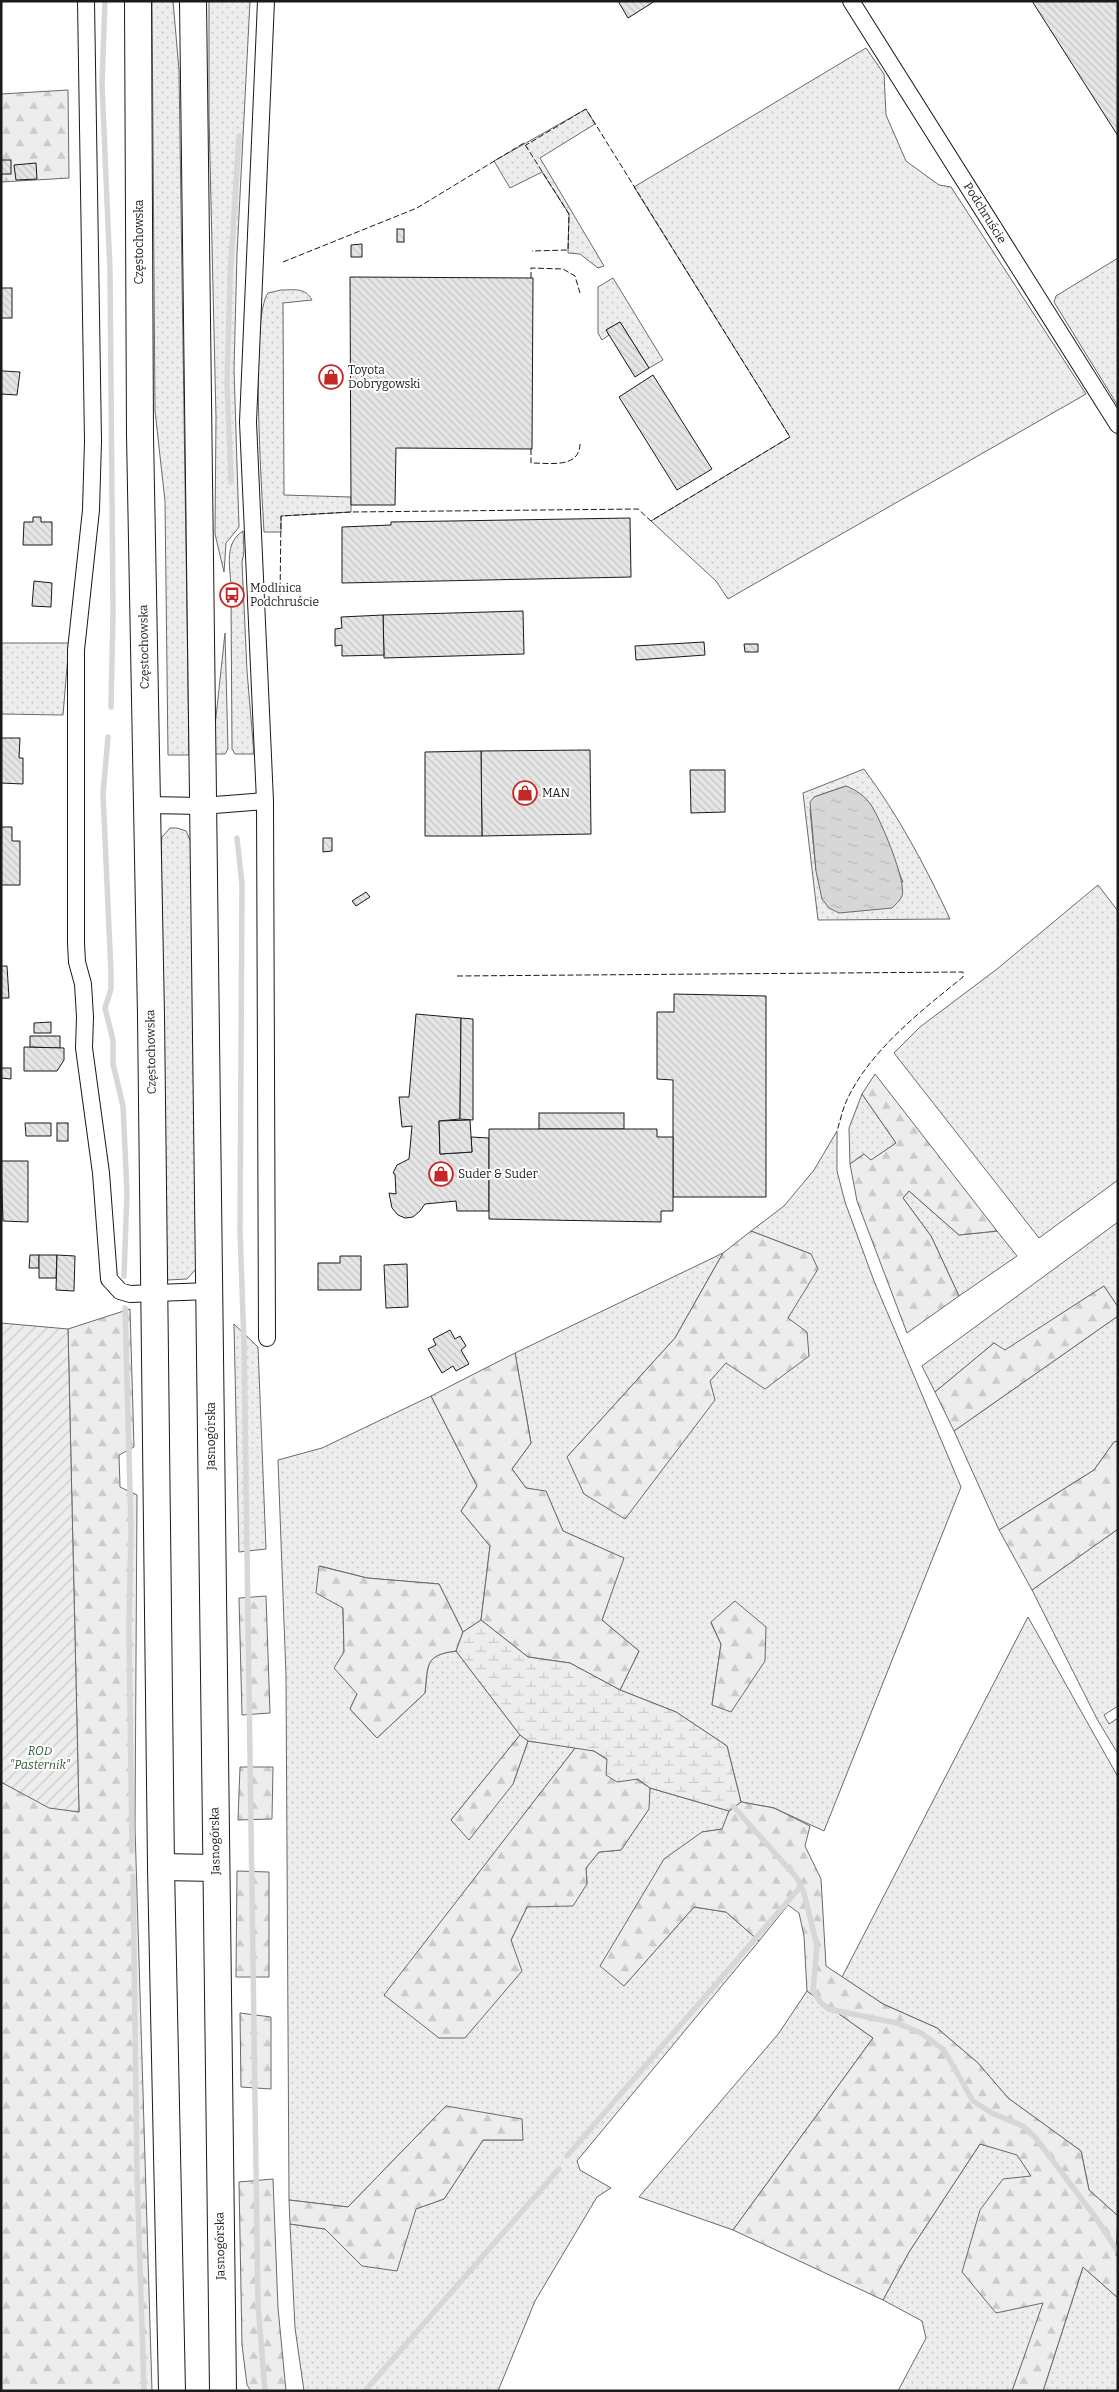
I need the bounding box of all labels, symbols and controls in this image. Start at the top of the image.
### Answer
street label: Podchruście [961,180,1009,246]
street label: Częstochowska [132,199,146,284]
place label: Toyota Dobrygowski [348,363,421,391]
shop icon: Toyota Dobrygowski [318,364,344,390]
place label: Modlnica Podchruście [250,581,319,609]
bus stop icon: Modlnica Podchruście [219,582,245,608]
street label: Częstochowska [136,604,152,689]
shop icon: MAN [512,780,538,806]
place label: MAN [542,786,570,800]
street label: Częstochowska [143,1009,159,1094]
shop icon: Suder & Suder [428,1161,454,1187]
place label: Suder & Suder [458,1167,539,1181]
street label: Jasnogórska [204,1402,218,1471]
park label: ROD "Pasternik" [10,1744,71,1772]
street label: Jasnogórska [207,1807,223,1876]
street label: Jasnogórska [212,2212,228,2281]

